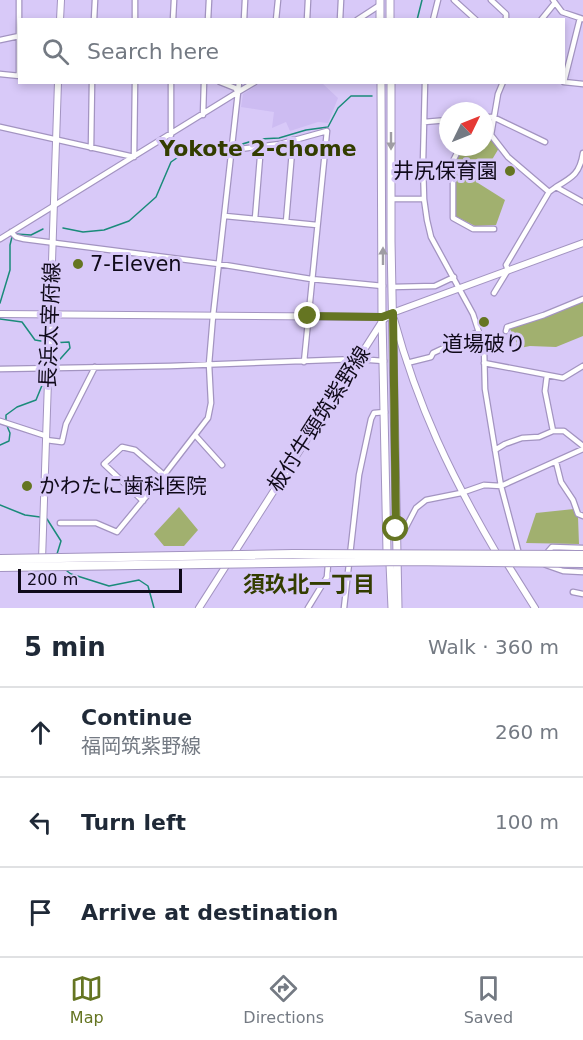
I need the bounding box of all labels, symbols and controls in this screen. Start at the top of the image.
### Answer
search box [18,18,565,84]
icon: search [39,35,72,68]
text: Search here [87,39,219,64]
north arrow [439,102,493,156]
one-way arrow [386,131,396,150]
district label: Yokote 2-chome [158,136,357,161]
place label: 井尻保育園 [393,159,498,183]
marker: 井尻保育園 [503,164,517,178]
one-way arrow [378,247,387,266]
place label: 7-Eleven [90,252,182,276]
marker: 7-Eleven [71,257,85,271]
street label: 長浜太宰府線 [36,262,64,388]
route end [294,302,320,328]
marker: 道場破り [477,315,491,329]
place label: 道場破り [442,332,526,356]
street label: 板付牛頸筑紫野線 [263,342,375,496]
place label: かわたに歯科医院 [39,474,207,498]
marker: かわたに歯科医院 [20,479,34,493]
route start [382,515,408,541]
scale bar [18,566,182,594]
text: 200 m [27,570,78,589]
district label: 須玖北一丁目 [243,572,375,597]
text: 5 min [24,632,106,662]
text: Walk · 360 m [428,635,559,659]
text: Continue [81,705,192,730]
icon: ahead [24,716,57,749]
text: 260 m [495,720,559,744]
text: 福岡筑紫野線 [81,734,201,758]
icon: left [24,806,57,839]
text: Turn left [81,810,186,835]
text: 100 m [495,810,559,834]
icon: arrive [24,896,57,929]
text: Arrive at destination [81,900,338,925]
tab: Map [70,972,104,1027]
tab: Directions [243,972,324,1027]
tab: Saved [464,972,513,1027]

